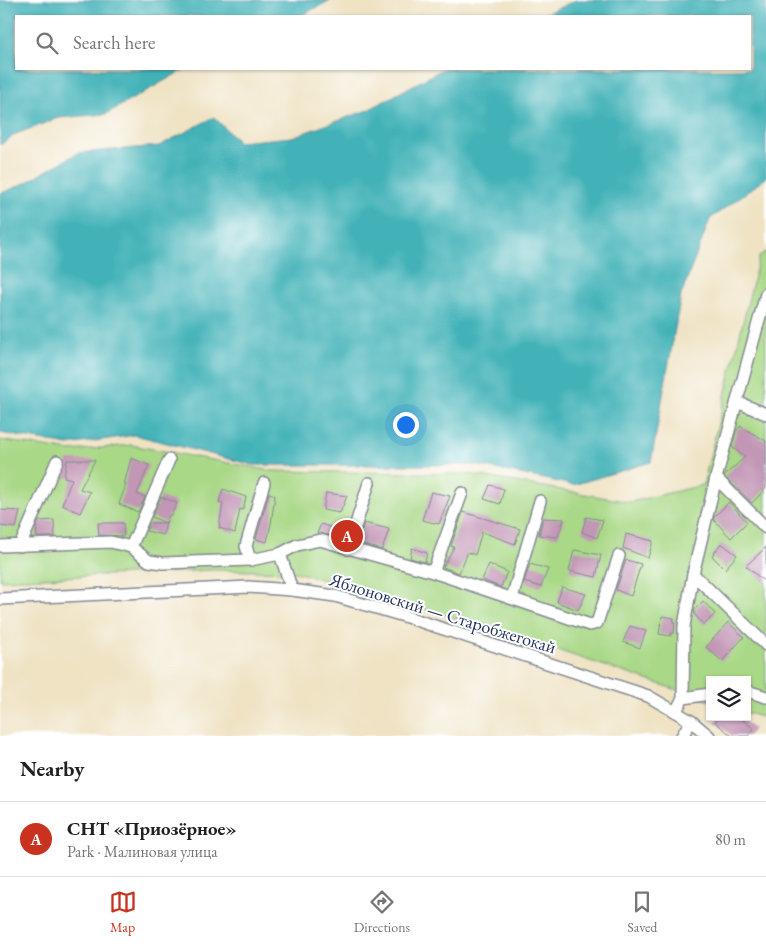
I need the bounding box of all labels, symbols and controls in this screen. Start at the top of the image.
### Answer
search box [15,15,751,70]
icon: search [33,29,61,57]
text: Search here [73,30,155,55]
your location [393,412,419,438]
pin: A [331,517,363,555]
street label: Яблоновский — Старобжегокай [326,567,559,659]
map controls [706,676,751,721]
button: layers [706,676,751,721]
text: Nearby [20,755,84,782]
text: СНТ «Приозёрное» [67,816,237,841]
text: A [30,829,42,850]
text: 80 m [715,829,746,850]
text: Park · Малиновая улица [67,841,218,862]
tab: Map [109,888,137,936]
tab: Directions [354,888,410,936]
tab: Saved [627,888,657,936]

